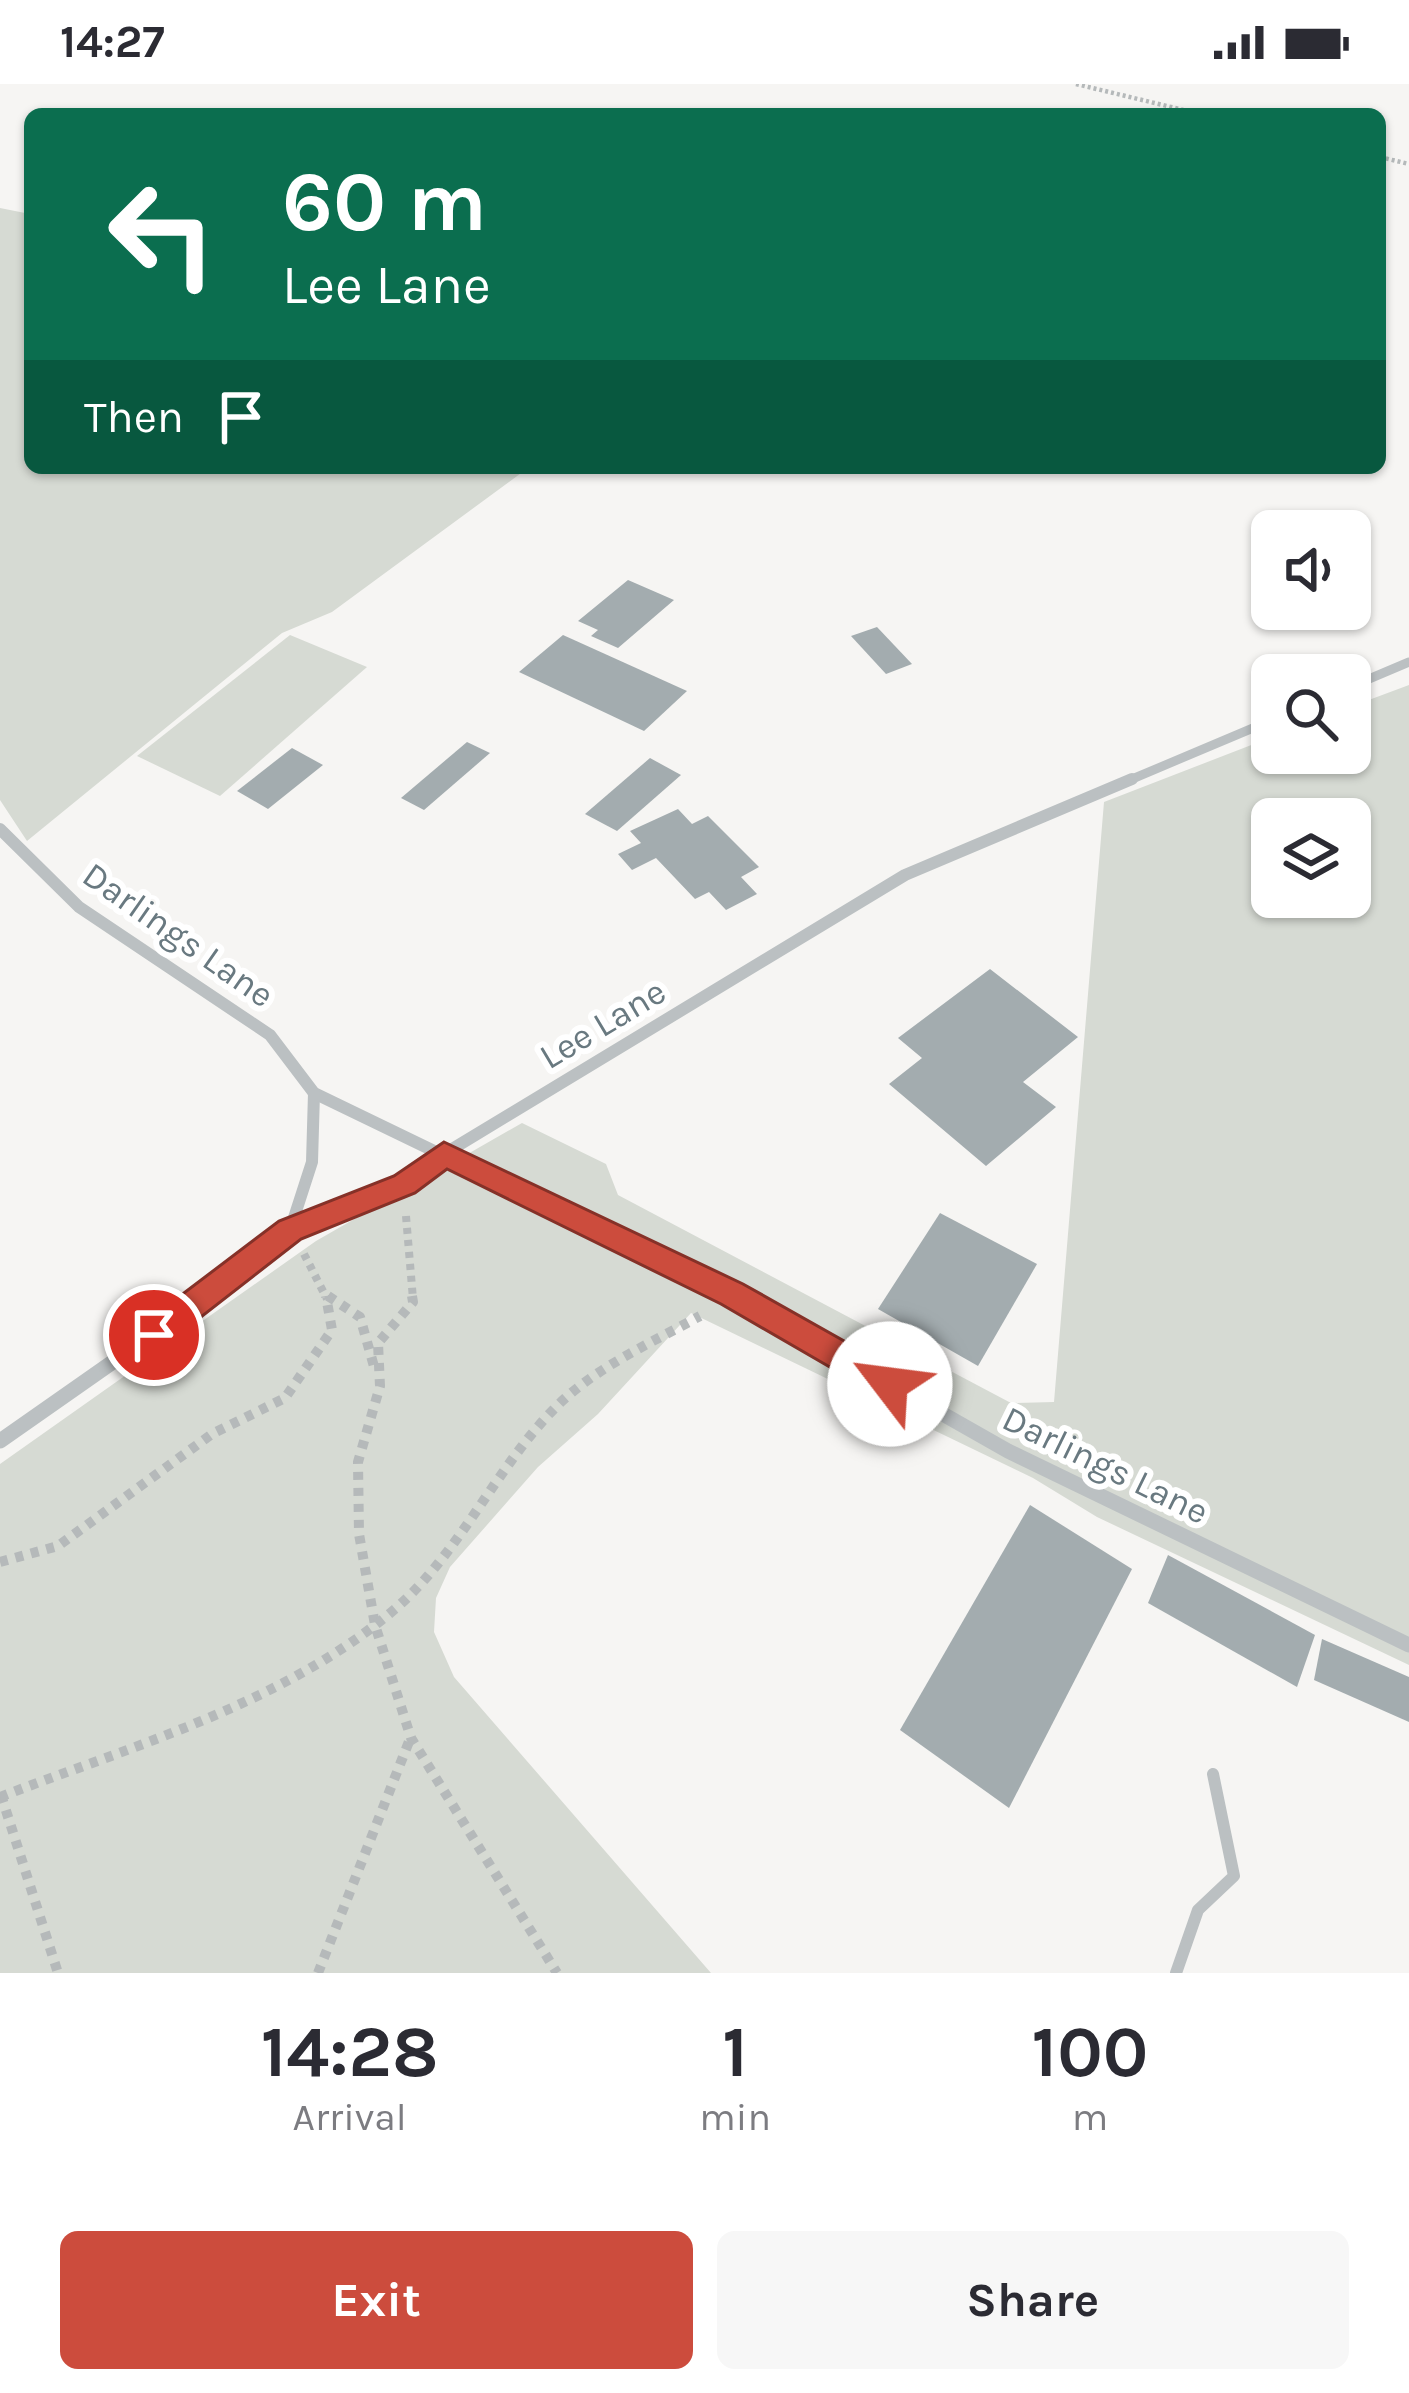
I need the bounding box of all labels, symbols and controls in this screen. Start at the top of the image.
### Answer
text: 14:27 [60,16,165,68]
text: 60 m [282,153,487,251]
icon: left [84,156,240,312]
text: Lee Lane [282,253,491,317]
icon: arrive [208,384,274,450]
text: Then [84,391,184,443]
map controls [1251,510,1371,918]
button: sound [1251,510,1371,630]
button: search [1251,654,1371,774]
button: layers [1251,798,1371,918]
street label: Darlings Lane [75,853,282,1016]
street label: Lee Lane [532,970,673,1078]
pin [103,1284,205,1386]
icon: arrive [121,1302,187,1368]
position arrow [827,1321,953,1447]
street label: Darlings Lane [996,1397,1215,1533]
text: 14:28 [261,2010,439,2094]
text: 1 [722,2010,748,2094]
text: 100 [1032,2010,1148,2094]
text: Arrival [293,2094,407,2140]
text: min [699,2094,771,2140]
text: m [1072,2094,1108,2140]
button: Exit [60,2231,693,2369]
button: Share [717,2231,1349,2369]

